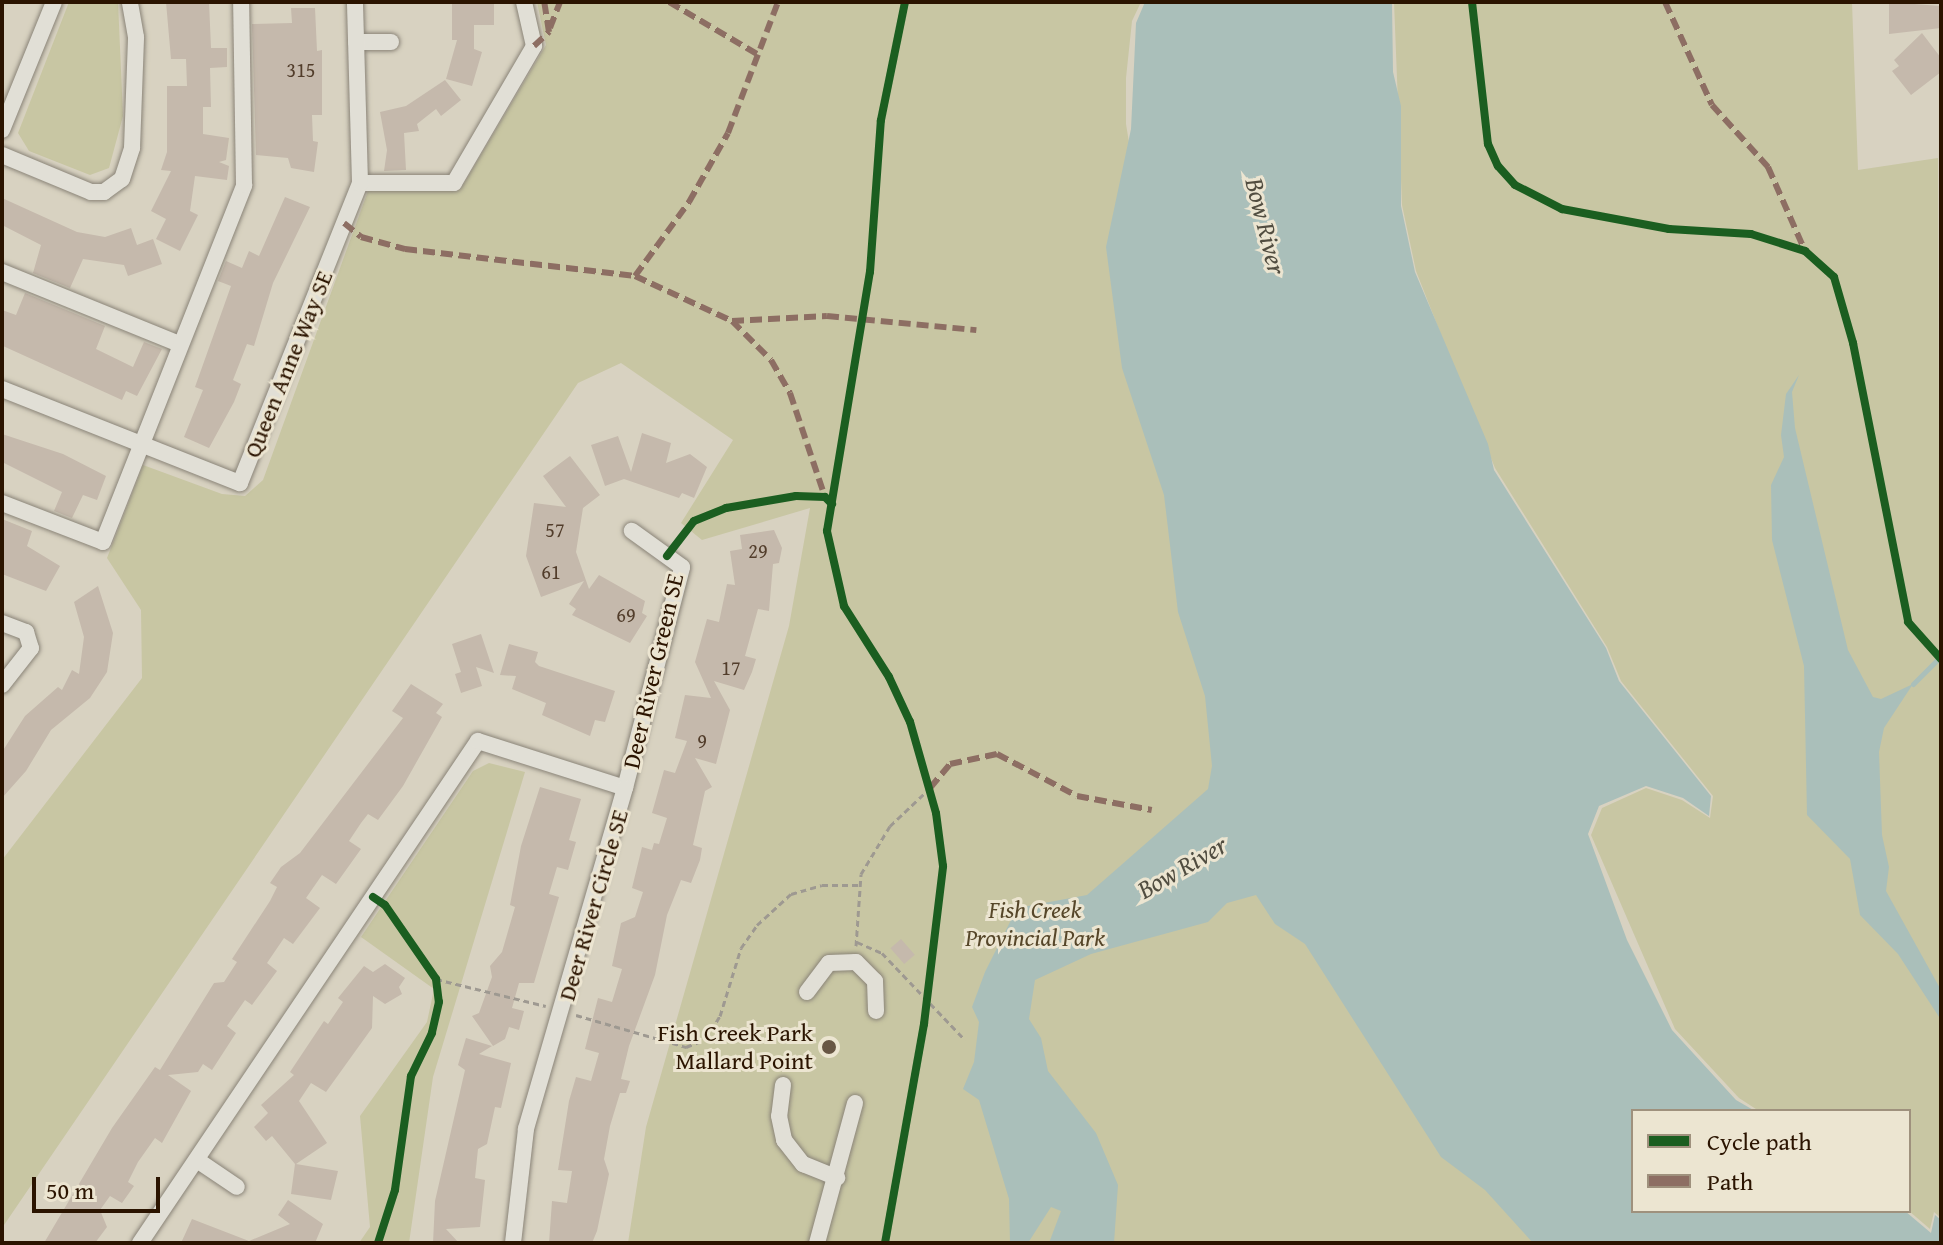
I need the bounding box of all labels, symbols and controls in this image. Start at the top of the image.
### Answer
house number: 315 [287,57,315,81]
water label: Bow River [1239,174,1293,278]
street label: Queen Anne Way SE [237,266,339,462]
house number: 57 [545,517,565,541]
house number: 29 [748,538,768,562]
house number: 61 [541,559,561,583]
street label: Deer River Green SE [617,571,689,771]
house number: 69 [616,602,636,626]
house number: 17 [721,655,741,679]
house number: 9 [697,728,707,752]
street label: Deer River Circle SE [552,806,634,1004]
water label: Bow River [1132,829,1232,905]
park label: Fish Creek Provincial Park [965,896,1105,952]
place label: Fish Creek Park Mallard Point [657,1019,813,1075]
marker: Fish Creek Park Mallard Point [820,1038,838,1056]
legend [1631,1109,1911,1213]
text: Cycle path [1707,1124,1812,1159]
scale bar [36,1161,164,1211]
text: Path [1707,1164,1753,1199]
text: 50 m [46,1173,94,1208]

